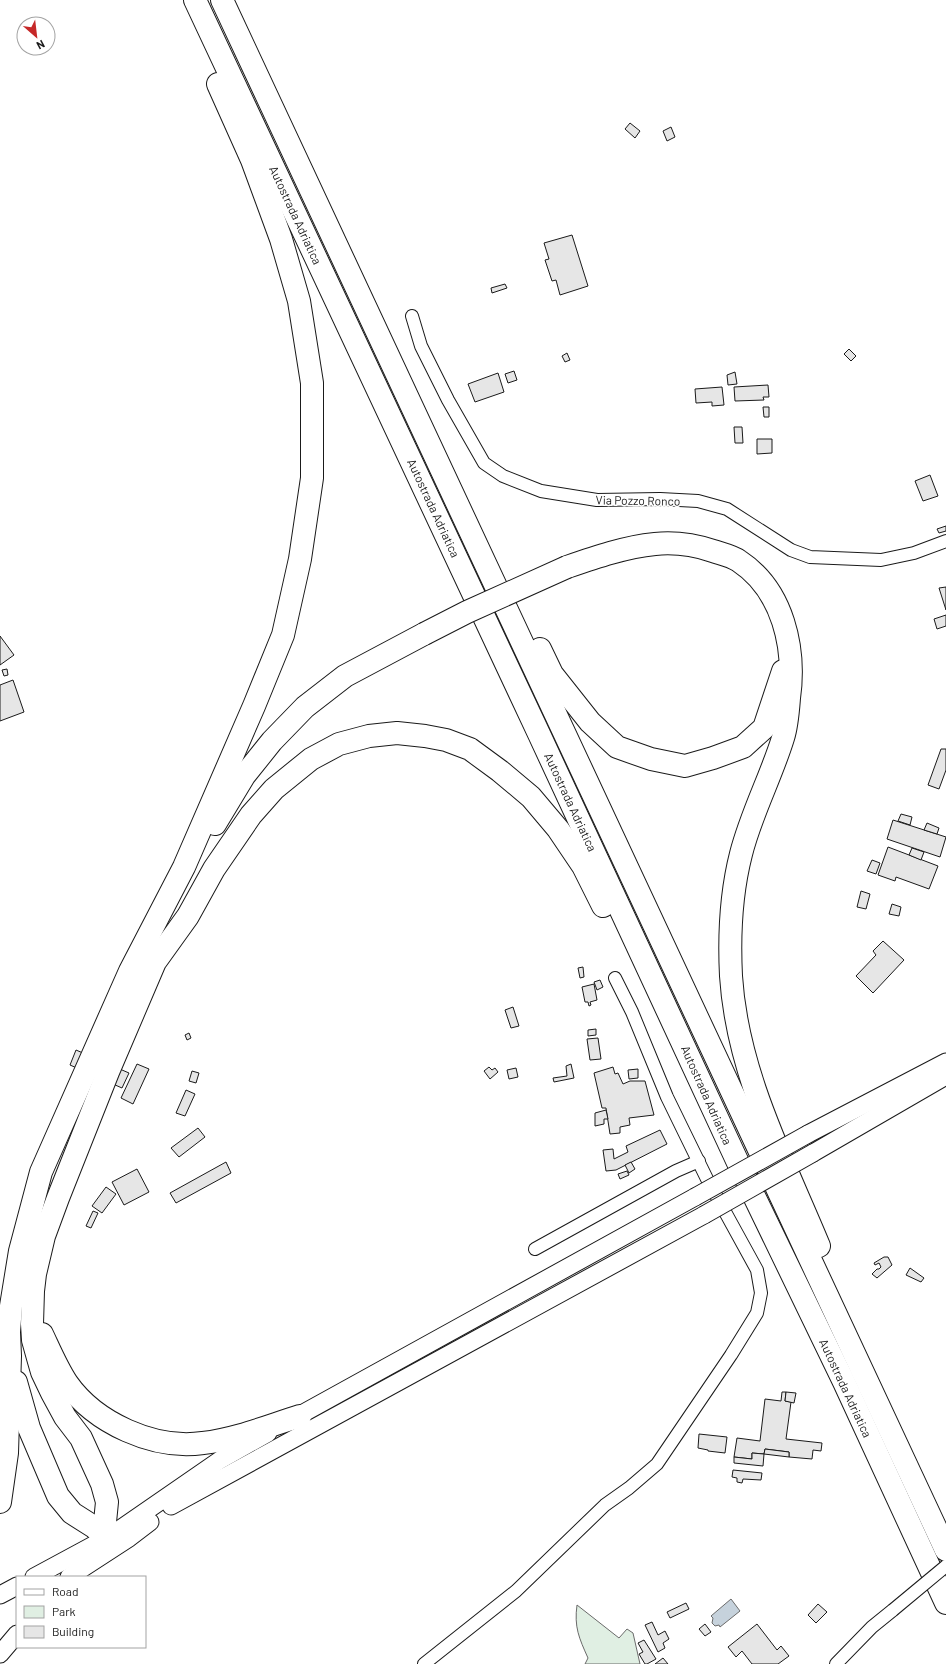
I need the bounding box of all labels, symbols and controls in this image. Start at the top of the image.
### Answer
north arrow [16,16,56,56]
text: N [35,38,47,53]
street label: Autostrada Adriatica [267,163,325,267]
street label: Autostrada Adriatica [405,456,463,560]
street label: Via Pozzo Ronco [596,492,680,508]
street label: Autostrada Adriatica [542,750,600,854]
street label: Autostrada Adriatica [679,1043,735,1147]
street label: Autostrada Adriatica [817,1336,875,1440]
legend [16,1576,146,1648]
text: Road [52,1584,79,1598]
text: Park [52,1604,76,1618]
text: Building [52,1624,94,1638]

